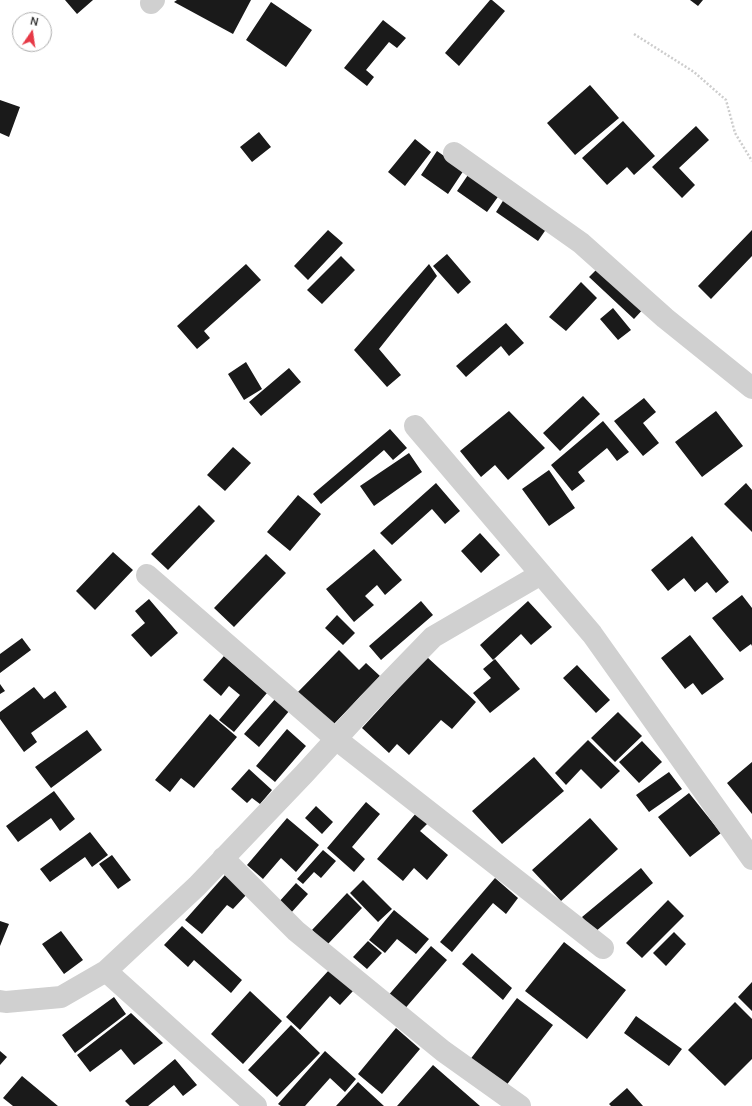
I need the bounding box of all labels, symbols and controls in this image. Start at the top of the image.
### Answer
north arrow [12,12,52,52]
text: N [29,13,40,29]

